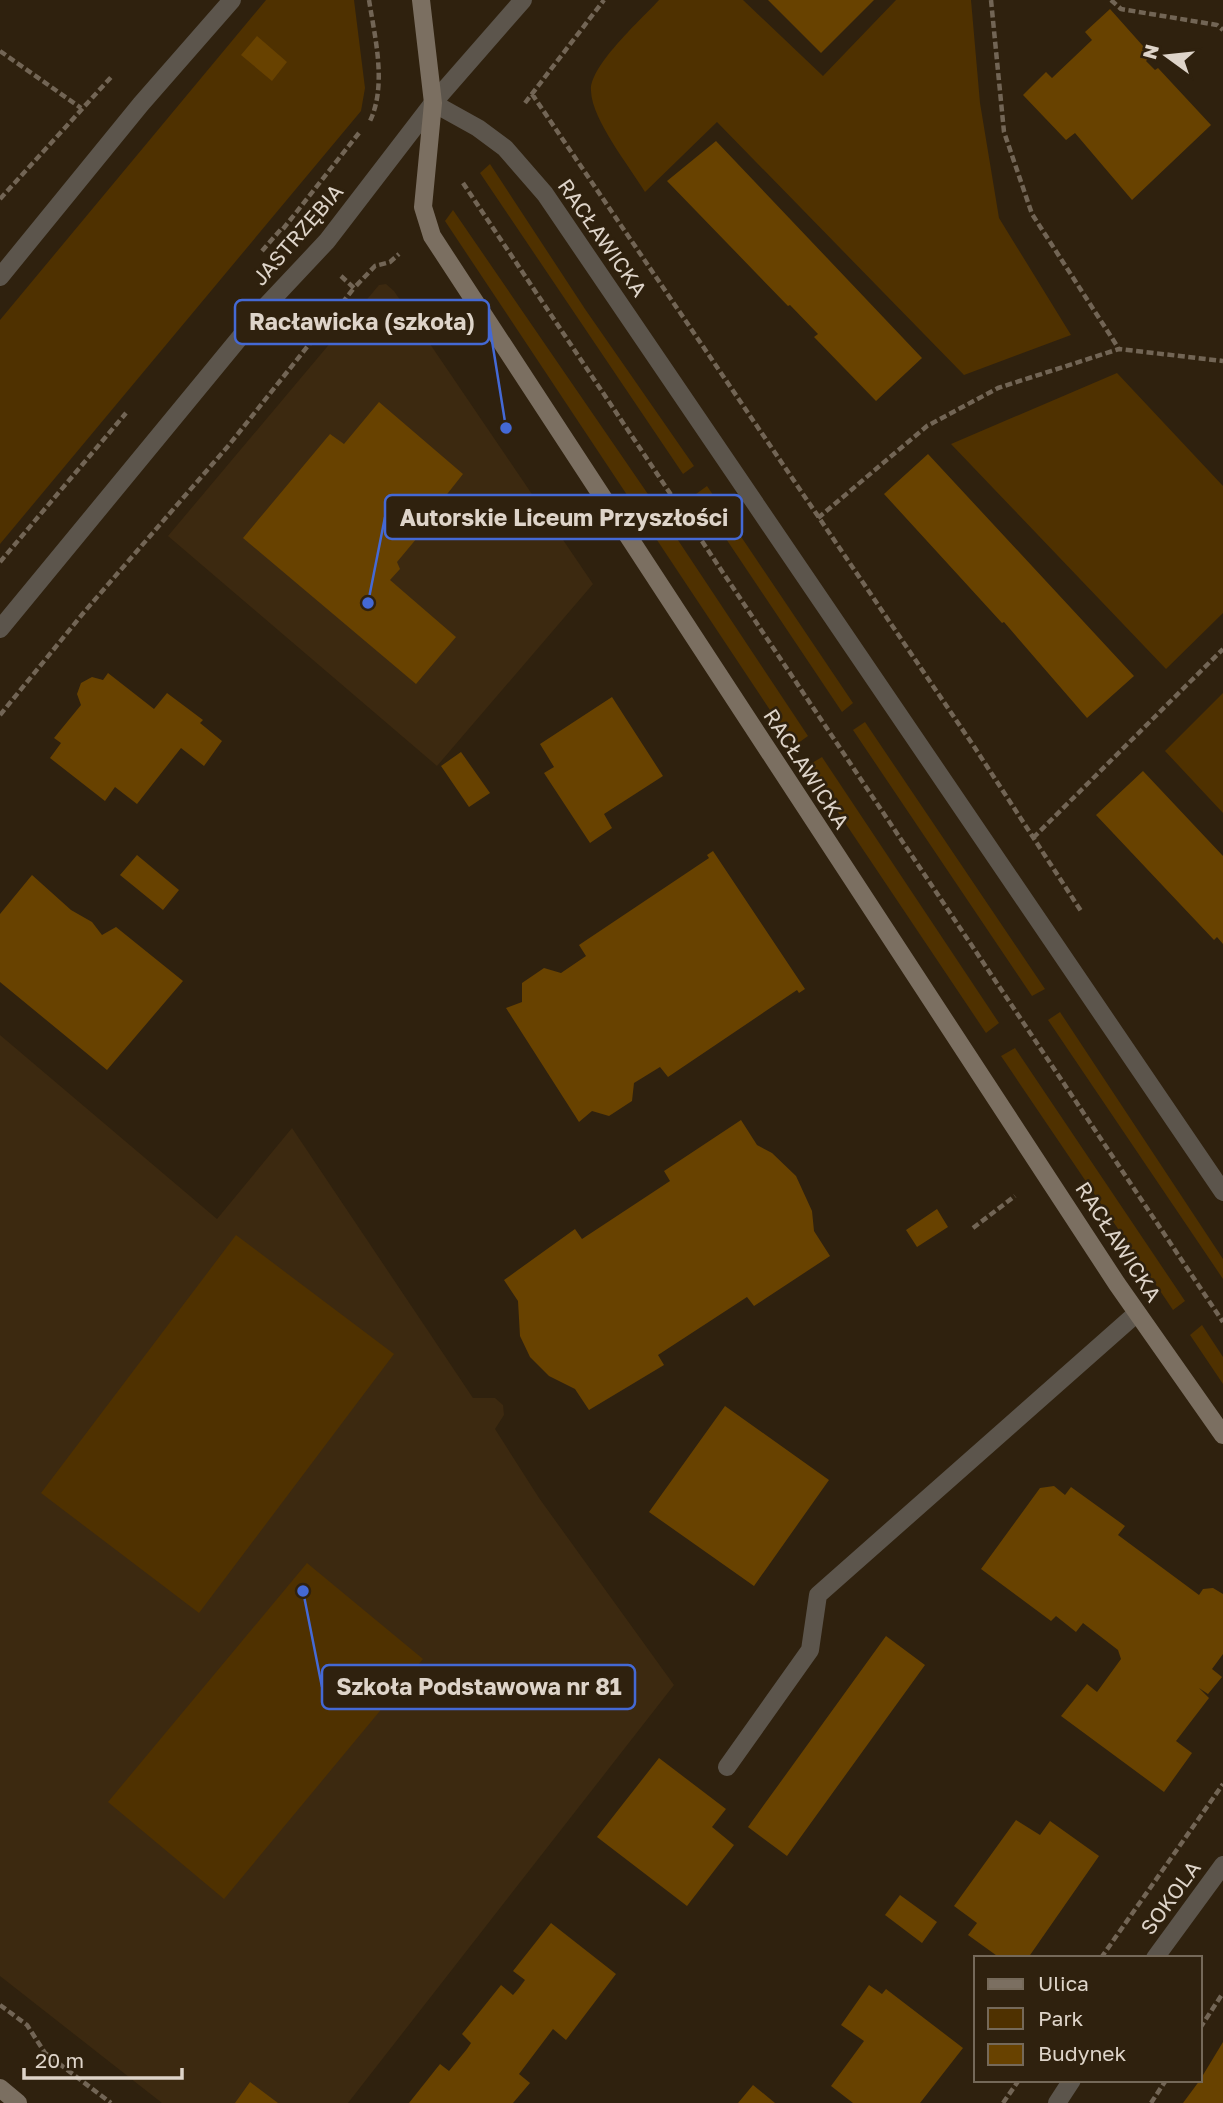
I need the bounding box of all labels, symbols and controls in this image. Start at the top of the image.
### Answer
north arrow [1132,21,1202,91]
text: N [1137,42,1163,61]
street label: RACŁAWICKA [553,173,653,301]
street label: JASTRZĘBIA [246,178,348,290]
callout: Racławicka (szkoła) [235,300,489,344]
text: Racławicka (szkoła) [249,307,475,335]
callout: Autorskie Liceum Przyszłości [385,495,742,539]
text: Autorskie Liceum Przyszłości [400,503,728,531]
street label: RACŁAWICKA [758,703,855,833]
street label: RACŁAWICKA [1070,1176,1167,1306]
callout: Szkoła Podstawowa nr 81 [322,1665,635,1709]
text: Szkoła Podstawowa nr 81 [336,1672,622,1700]
street label: SOKOLA [1135,1855,1206,1940]
legend [974,1956,1202,2082]
text: Ulica [1038,1970,1089,1996]
text: Park [1038,2005,1084,2031]
scale bar [24,2036,182,2080]
text: Budynek [1038,2040,1127,2066]
text: 20 m [35,2047,84,2073]

